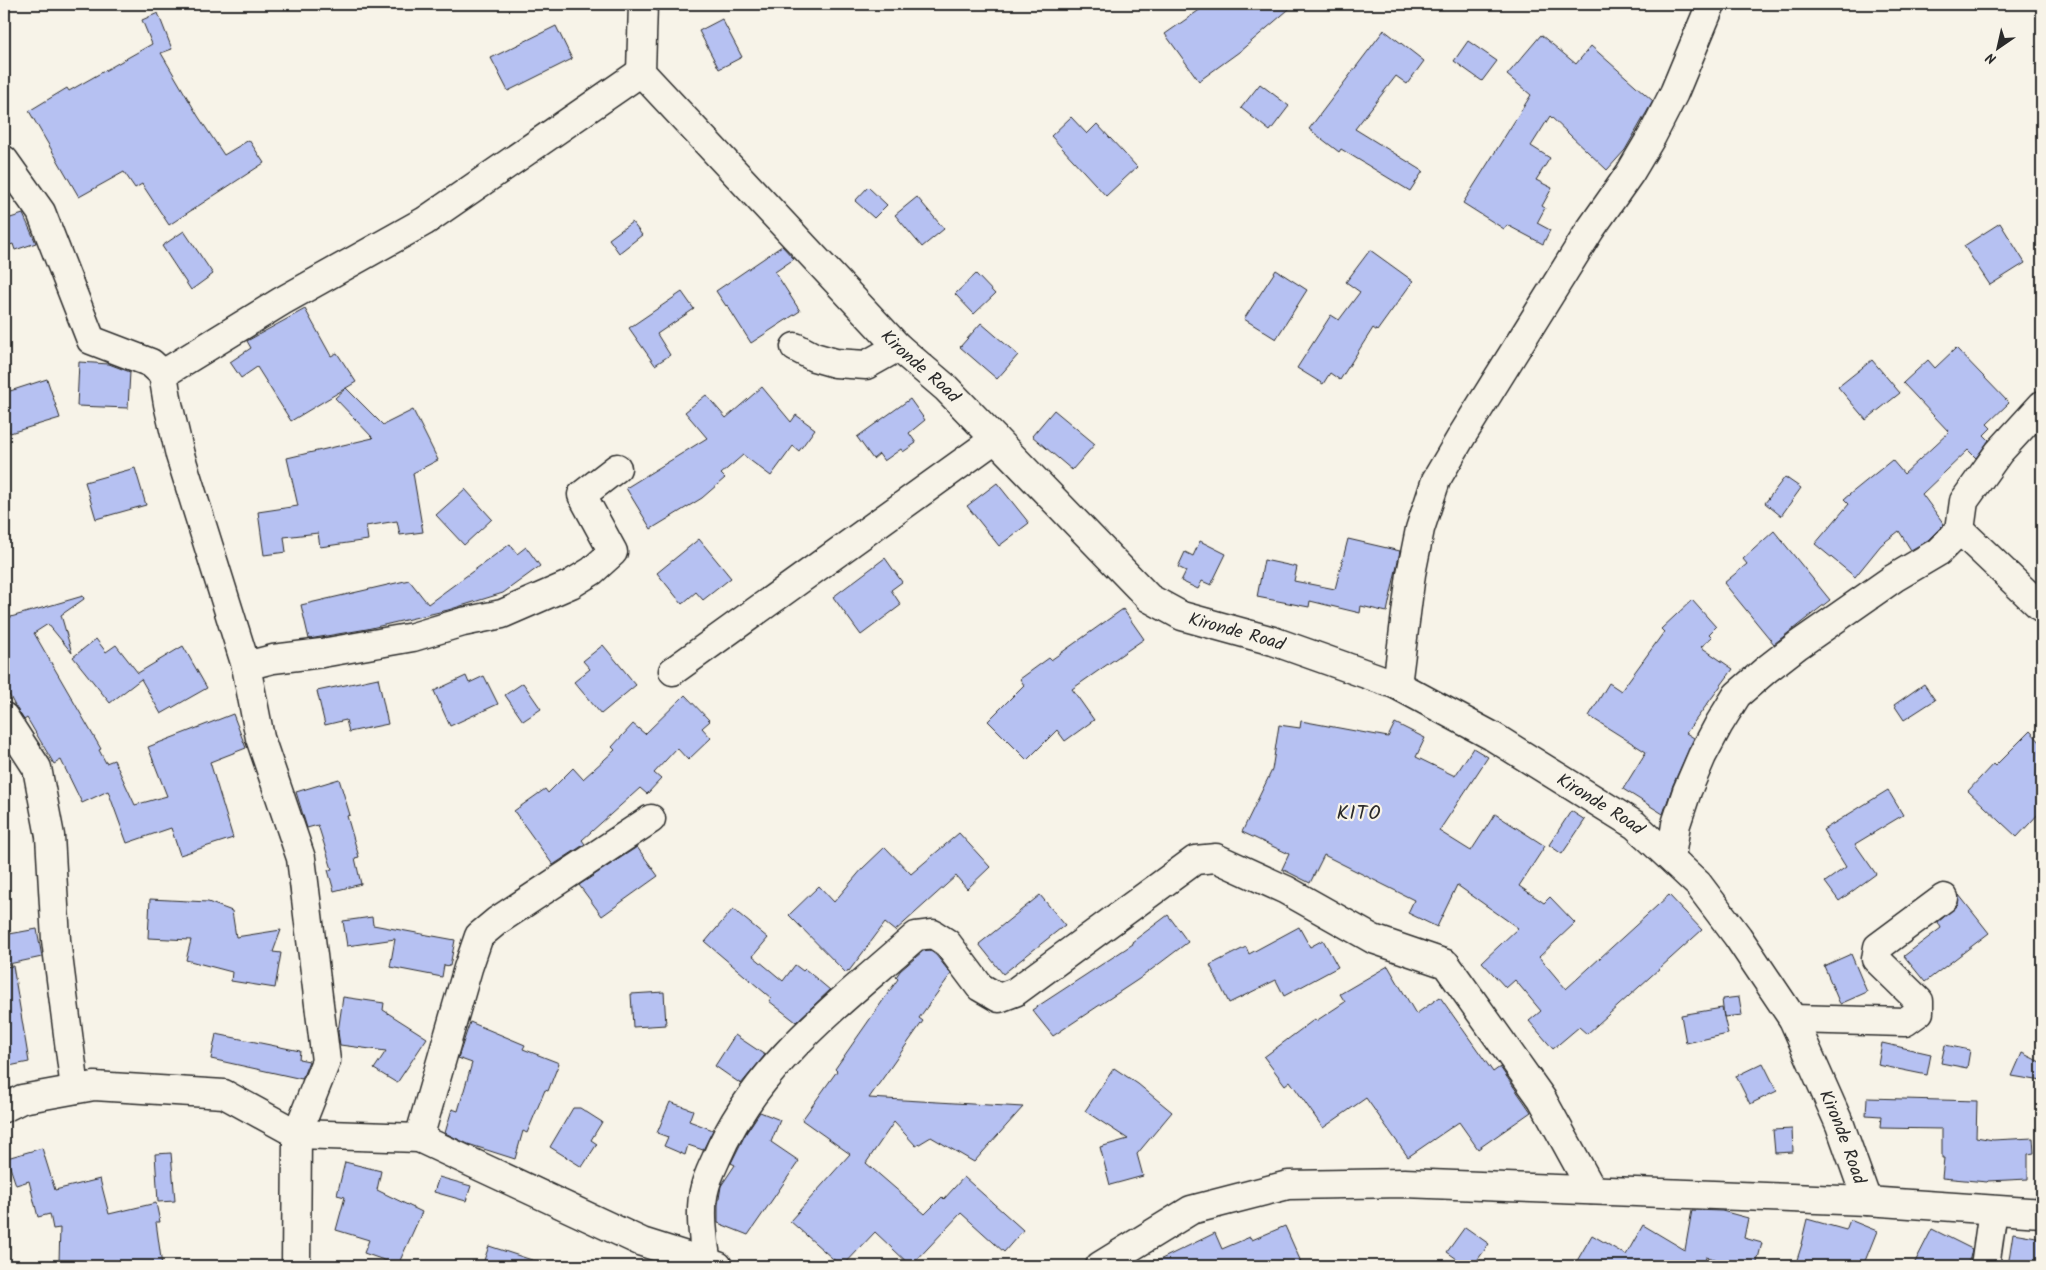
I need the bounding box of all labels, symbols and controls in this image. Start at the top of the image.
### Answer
north arrow [1974,22,2024,72]
text: N [1981,46,2001,70]
street label: Kironde Road [873,324,967,411]
street label: Kironde Road [1185,605,1290,660]
street label: Kironde Road [1550,766,1651,844]
district label: KITO [1337,798,1381,830]
street label: Kironde Road [1810,1086,1873,1189]

